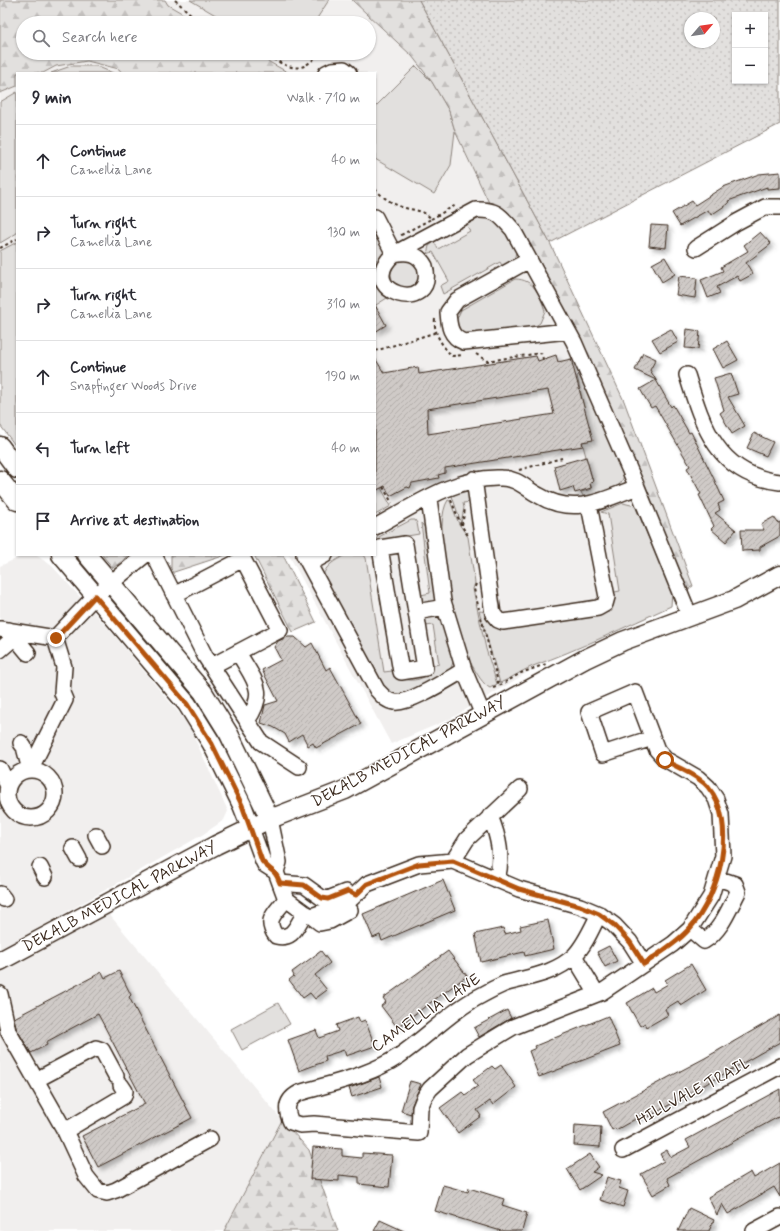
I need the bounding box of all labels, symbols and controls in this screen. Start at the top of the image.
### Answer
north arrow [684,12,720,48]
map controls [732,12,768,84]
button: + [732,12,768,48]
search box [16,16,376,60]
icon: search [30,27,52,49]
text: Search here [62,28,138,48]
button: − [732,48,768,84]
text: 9 min [32,87,72,109]
text: Walk · 710 m [287,90,360,107]
text: Continue [70,142,126,162]
icon: ahead [32,150,54,172]
text: 40 m [331,152,360,169]
text: Camellia Lane [70,162,152,179]
text: Turn right [70,214,137,234]
icon: right [32,222,54,244]
text: 130 m [327,224,360,241]
text: Camellia Lane [70,234,152,251]
text: Turn right [70,286,137,306]
icon: right [32,294,54,316]
text: 310 m [327,296,360,313]
text: Camellia Lane [70,306,152,323]
text: Continue [70,358,126,378]
icon: ahead [32,366,54,388]
text: 190 m [325,368,360,385]
text: Snapfinger Woods Drive [70,378,197,395]
icon: left [32,438,54,460]
text: Turn left [70,439,130,459]
text: 40 m [331,440,360,457]
icon: arrive [32,510,54,532]
text: Arrive at destination [70,511,199,531]
route end [47,629,65,647]
street label: DEKALB MEDICAL PARKWAY [308,692,510,812]
route start [656,751,674,769]
street label: DEKALB MEDICAL PARKWAY [19,837,221,957]
street label: CAMELLIA LANE [367,969,485,1057]
street label: HILLVALE TRAIL [632,1053,754,1131]

